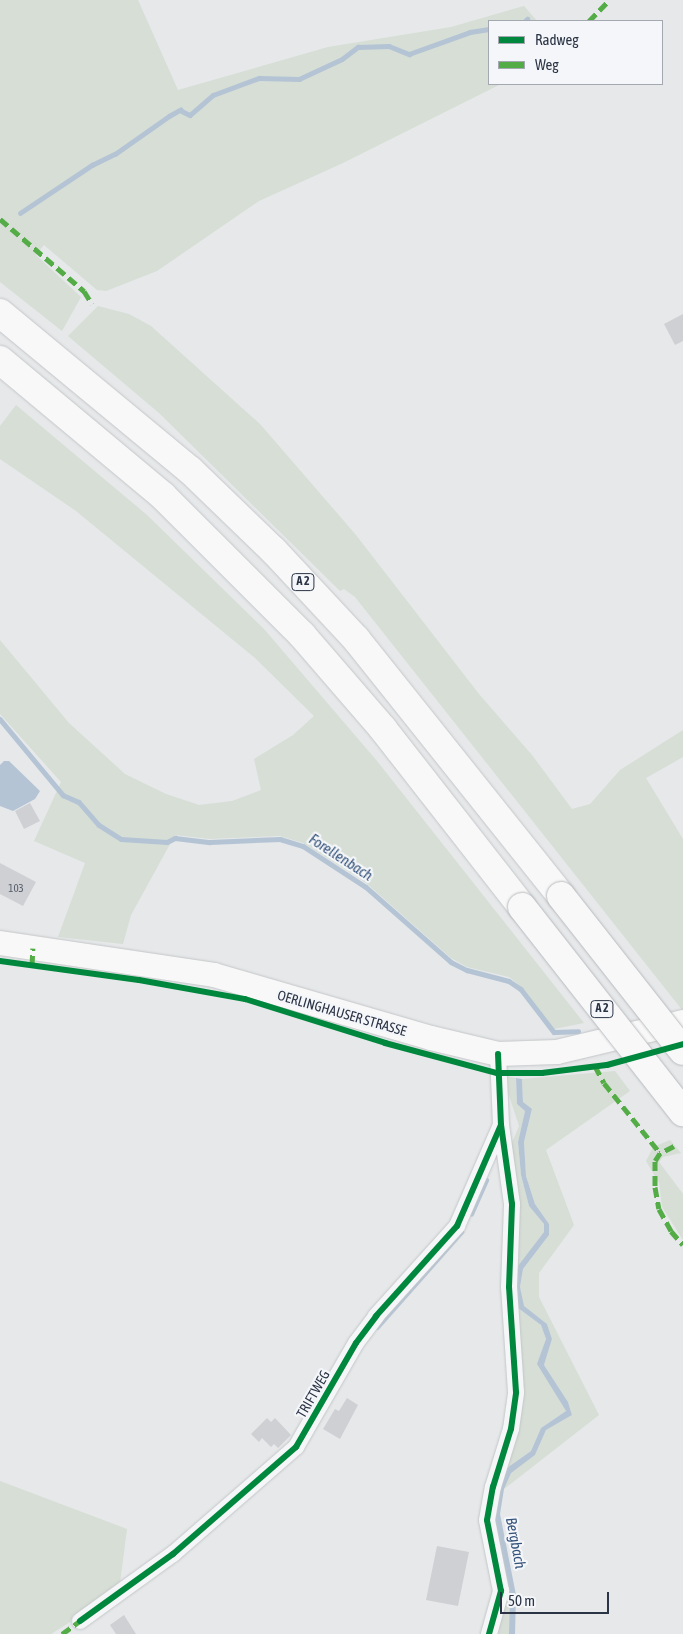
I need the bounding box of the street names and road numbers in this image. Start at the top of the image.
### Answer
road number: A 2 [290,572,316,592]
street label: OERLINGHAUSER STRASSE [276,987,408,1039]
road number: A 2 [590,1000,614,1019]
street label: TRIFTWEG [293,1367,333,1421]

